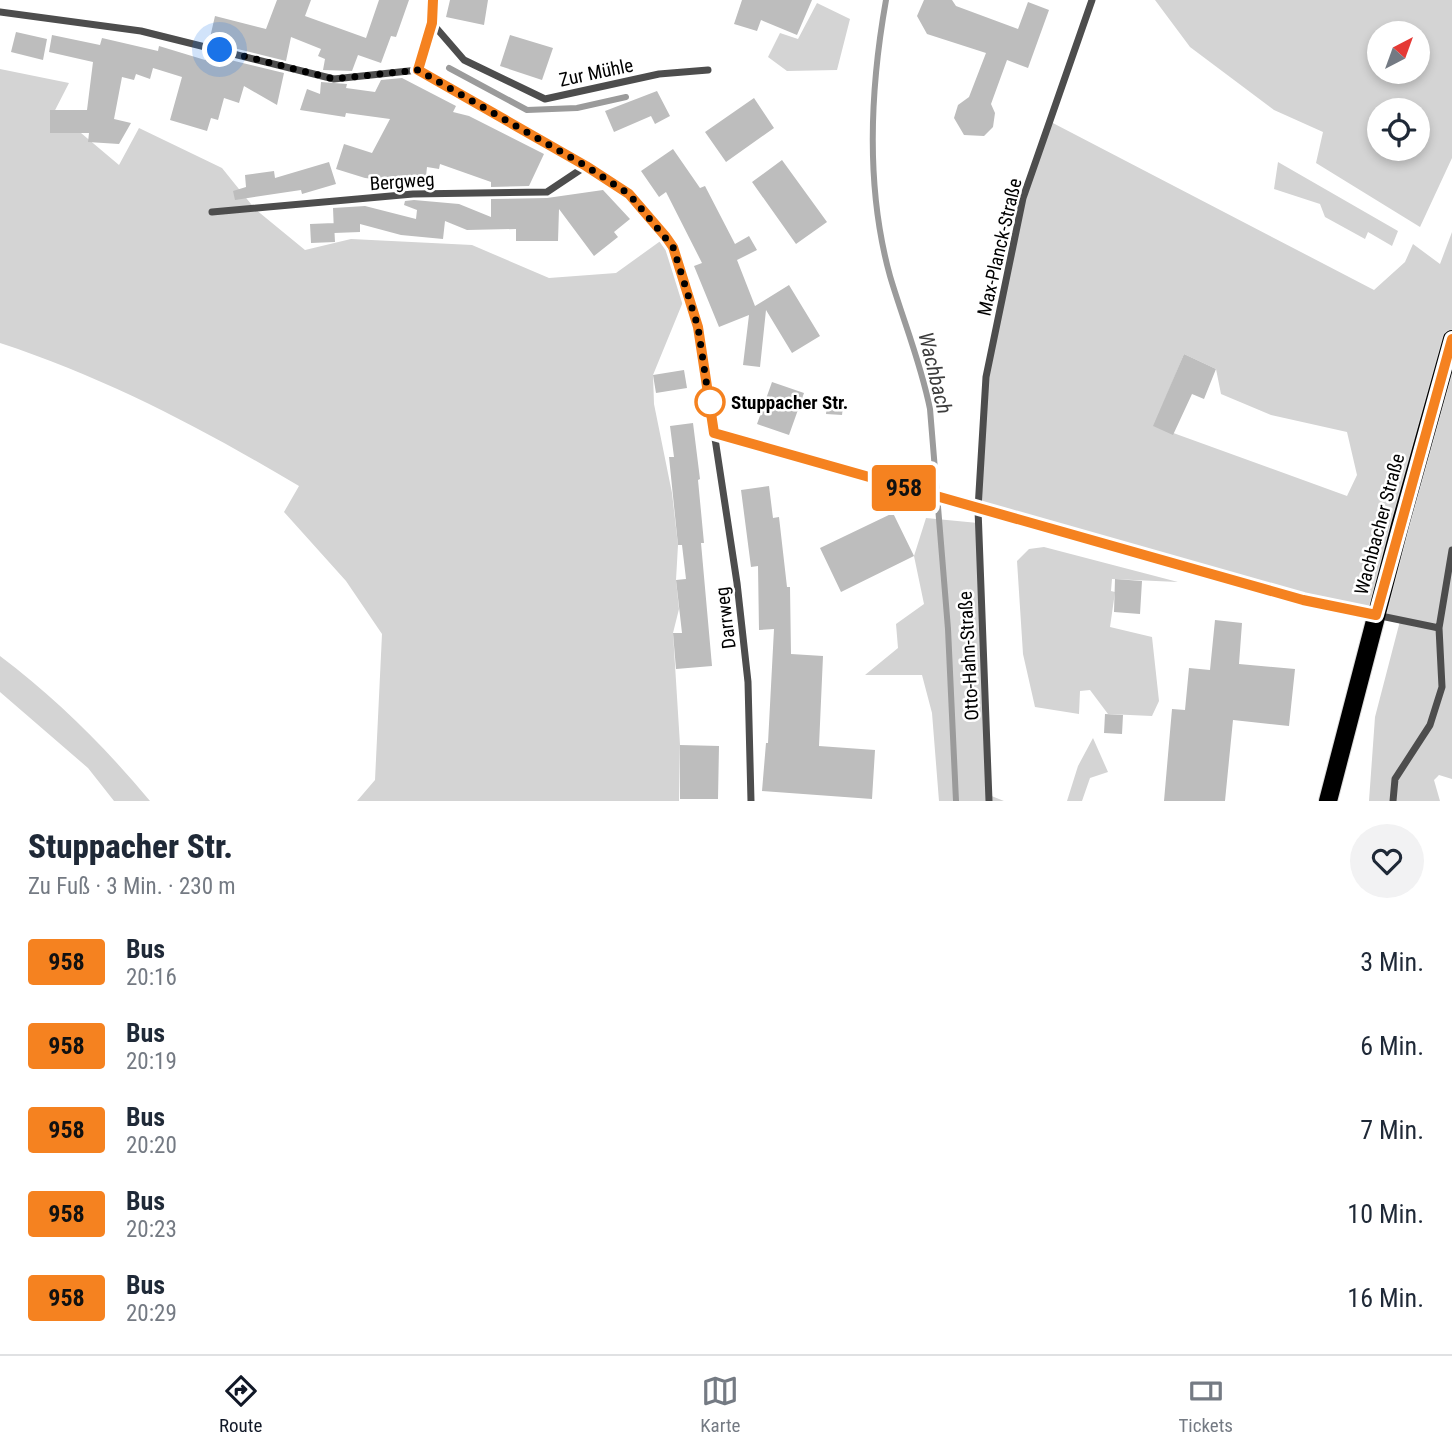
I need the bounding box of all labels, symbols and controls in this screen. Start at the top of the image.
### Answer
north arrow [1367,21,1430,84]
map controls [1367,21,1430,161]
your location [202,32,237,67]
street label: Zur Mühle [557,53,635,92]
button: locate [1367,98,1430,161]
street label: Bergweg [369,168,435,195]
street label: Max-Planck-Straße [972,176,1027,318]
water label: Wachbach [913,330,957,416]
marker: Stuppacher Str. [695,387,725,417]
place label: Stuppacher Str. [731,391,848,414]
street label: Wachbacher Straße [1350,451,1409,597]
line badge: 958 [864,465,944,511]
text: 958 [886,474,922,502]
street label: Darrweg [710,586,741,650]
street label: Otto-Hahn-Straße [954,591,983,721]
button: heart [1350,824,1424,898]
text: Stuppacher Str. [28,827,233,866]
text: Zu Fuß · 3 Min. · 230 m [28,873,236,900]
text: Bus [126,934,165,964]
text: 3 Min. [1360,947,1424,977]
text: 958 [48,948,85,976]
text: 20:16 [126,964,177,991]
text: Bus [126,1018,165,1048]
text: 6 Min. [1360,1031,1424,1061]
text: 958 [48,1032,85,1060]
text: 20:19 [126,1048,177,1075]
text: Bus [126,1102,165,1132]
text: 7 Min. [1360,1115,1424,1145]
text: 958 [48,1116,85,1144]
text: 20:20 [126,1132,177,1159]
text: Bus [126,1186,165,1216]
text: 10 Min. [1347,1199,1424,1229]
text: 958 [48,1200,85,1228]
text: 20:23 [126,1216,177,1243]
text: Bus [126,1270,165,1300]
text: 16 Min. [1347,1283,1424,1313]
text: 958 [48,1284,85,1312]
text: 20:29 [126,1300,177,1327]
tab: Route [219,1372,262,1437]
tab: Karte [700,1372,740,1437]
tab: Tickets [1178,1372,1233,1437]

